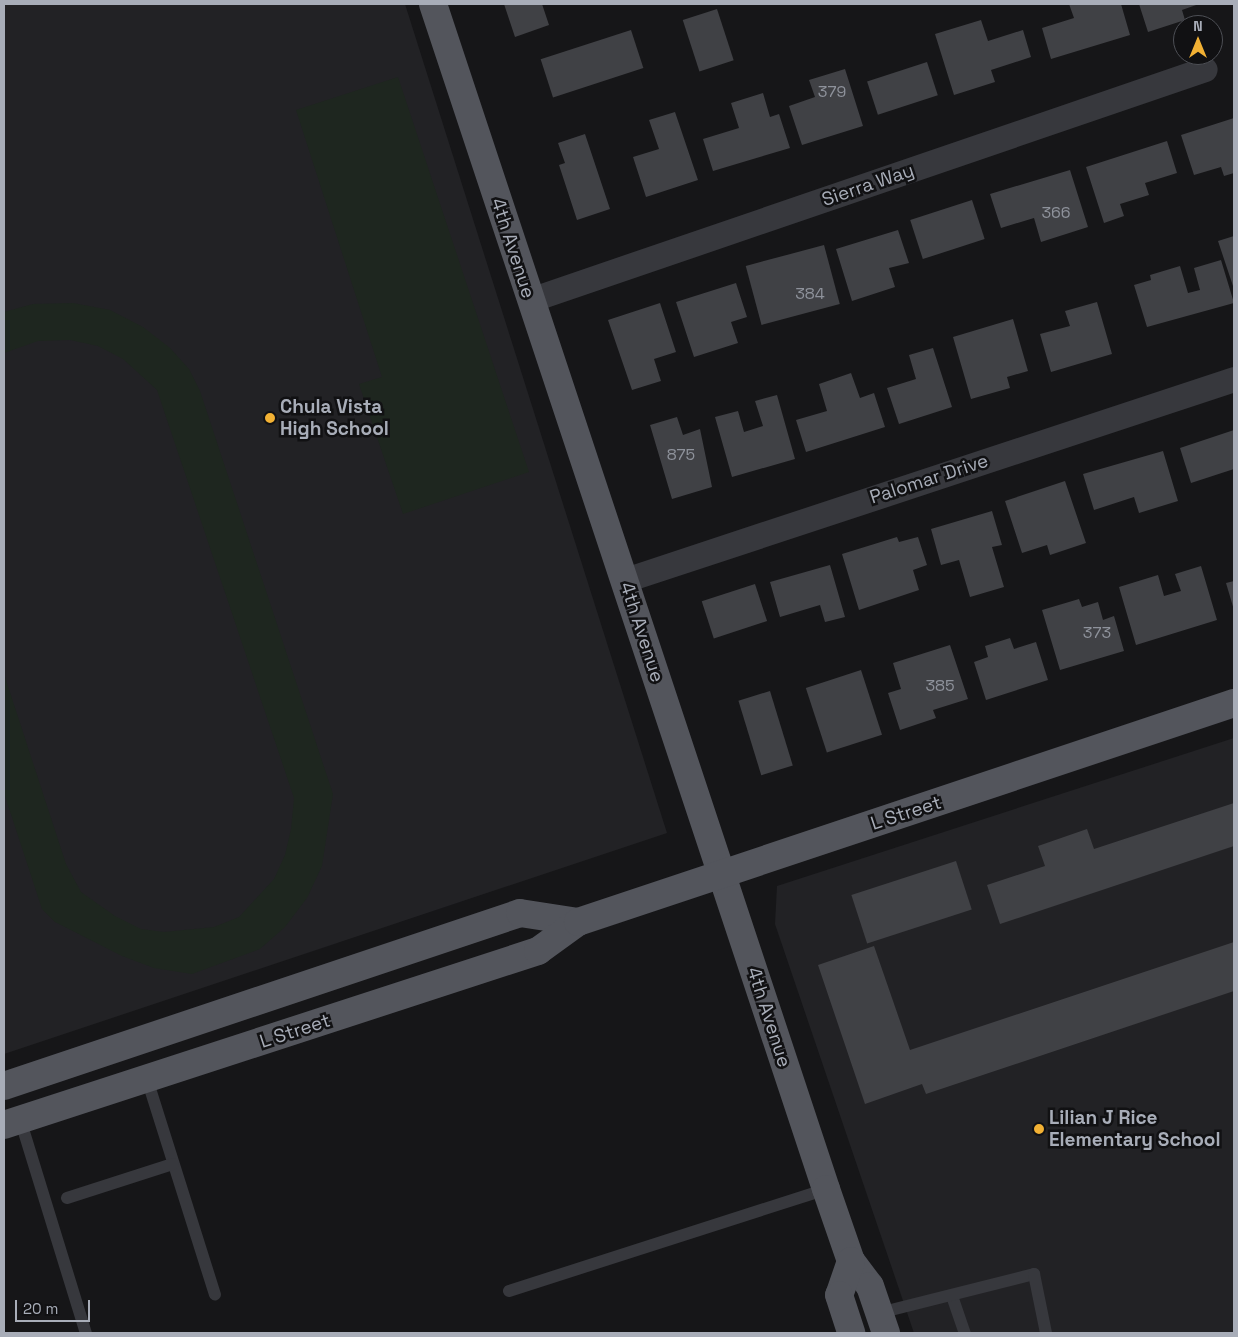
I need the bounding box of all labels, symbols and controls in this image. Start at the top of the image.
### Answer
north arrow [1173,15,1223,65]
text: N [1193,17,1203,35]
house number: 379 [818,82,846,102]
street label: Sierra Way [819,159,917,211]
street label: 4th Avenue [486,195,540,301]
house number: 366 [1041,203,1071,223]
house number: 384 [795,284,825,304]
place label: Chula Vista High School [280,396,389,440]
marker: Chula Vista High School [264,412,276,424]
house number: 875 [667,445,695,465]
street label: Palomar Drive [867,449,991,509]
street label: 4th Avenue [615,579,669,685]
house number: 373 [1083,623,1111,643]
house number: 385 [925,676,955,696]
street label: L Street [868,791,944,835]
street label: 4th Avenue [742,964,796,1070]
street label: L Street [257,1009,333,1053]
place label: Lilian J Rice Elementary School [1049,1107,1221,1151]
marker: Lilian J Rice Elementary School [1033,1123,1045,1135]
scale bar [18,1290,92,1322]
text: 20 m [23,1299,58,1318]

